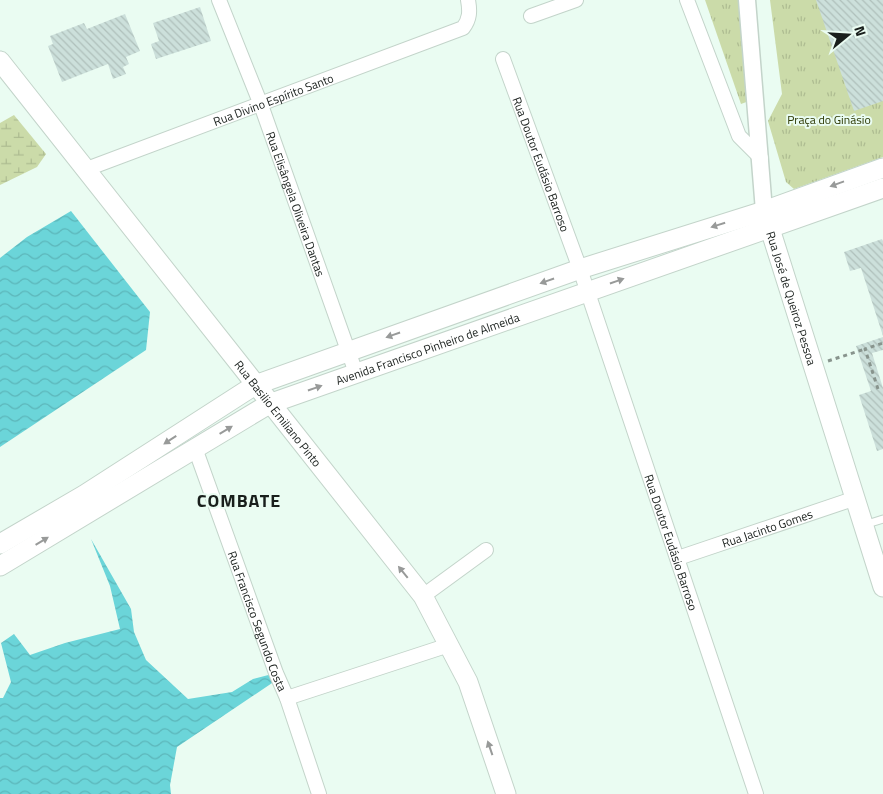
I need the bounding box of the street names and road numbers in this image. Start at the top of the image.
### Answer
street label: Rua Divino Espírito Santo [210,68,336,130]
street label: Rua Doutor Eudásio Barroso [508,94,575,234]
street label: Rua Elisângela Oliveira Dantas [262,129,331,279]
street label: Rua José de Queiroz Pessoa [762,229,822,367]
street label: Avenida Francisco Pinheiro de Almeida [333,307,522,389]
street label: Rua Basilio Emiliano Pinto [230,356,327,471]
street label: Rua Doutor Eudásio Barroso [640,472,703,613]
street label: Rua Jacinto Gomes [719,504,815,552]
street label: Rua Francisco Segundo Costa [223,548,292,694]

